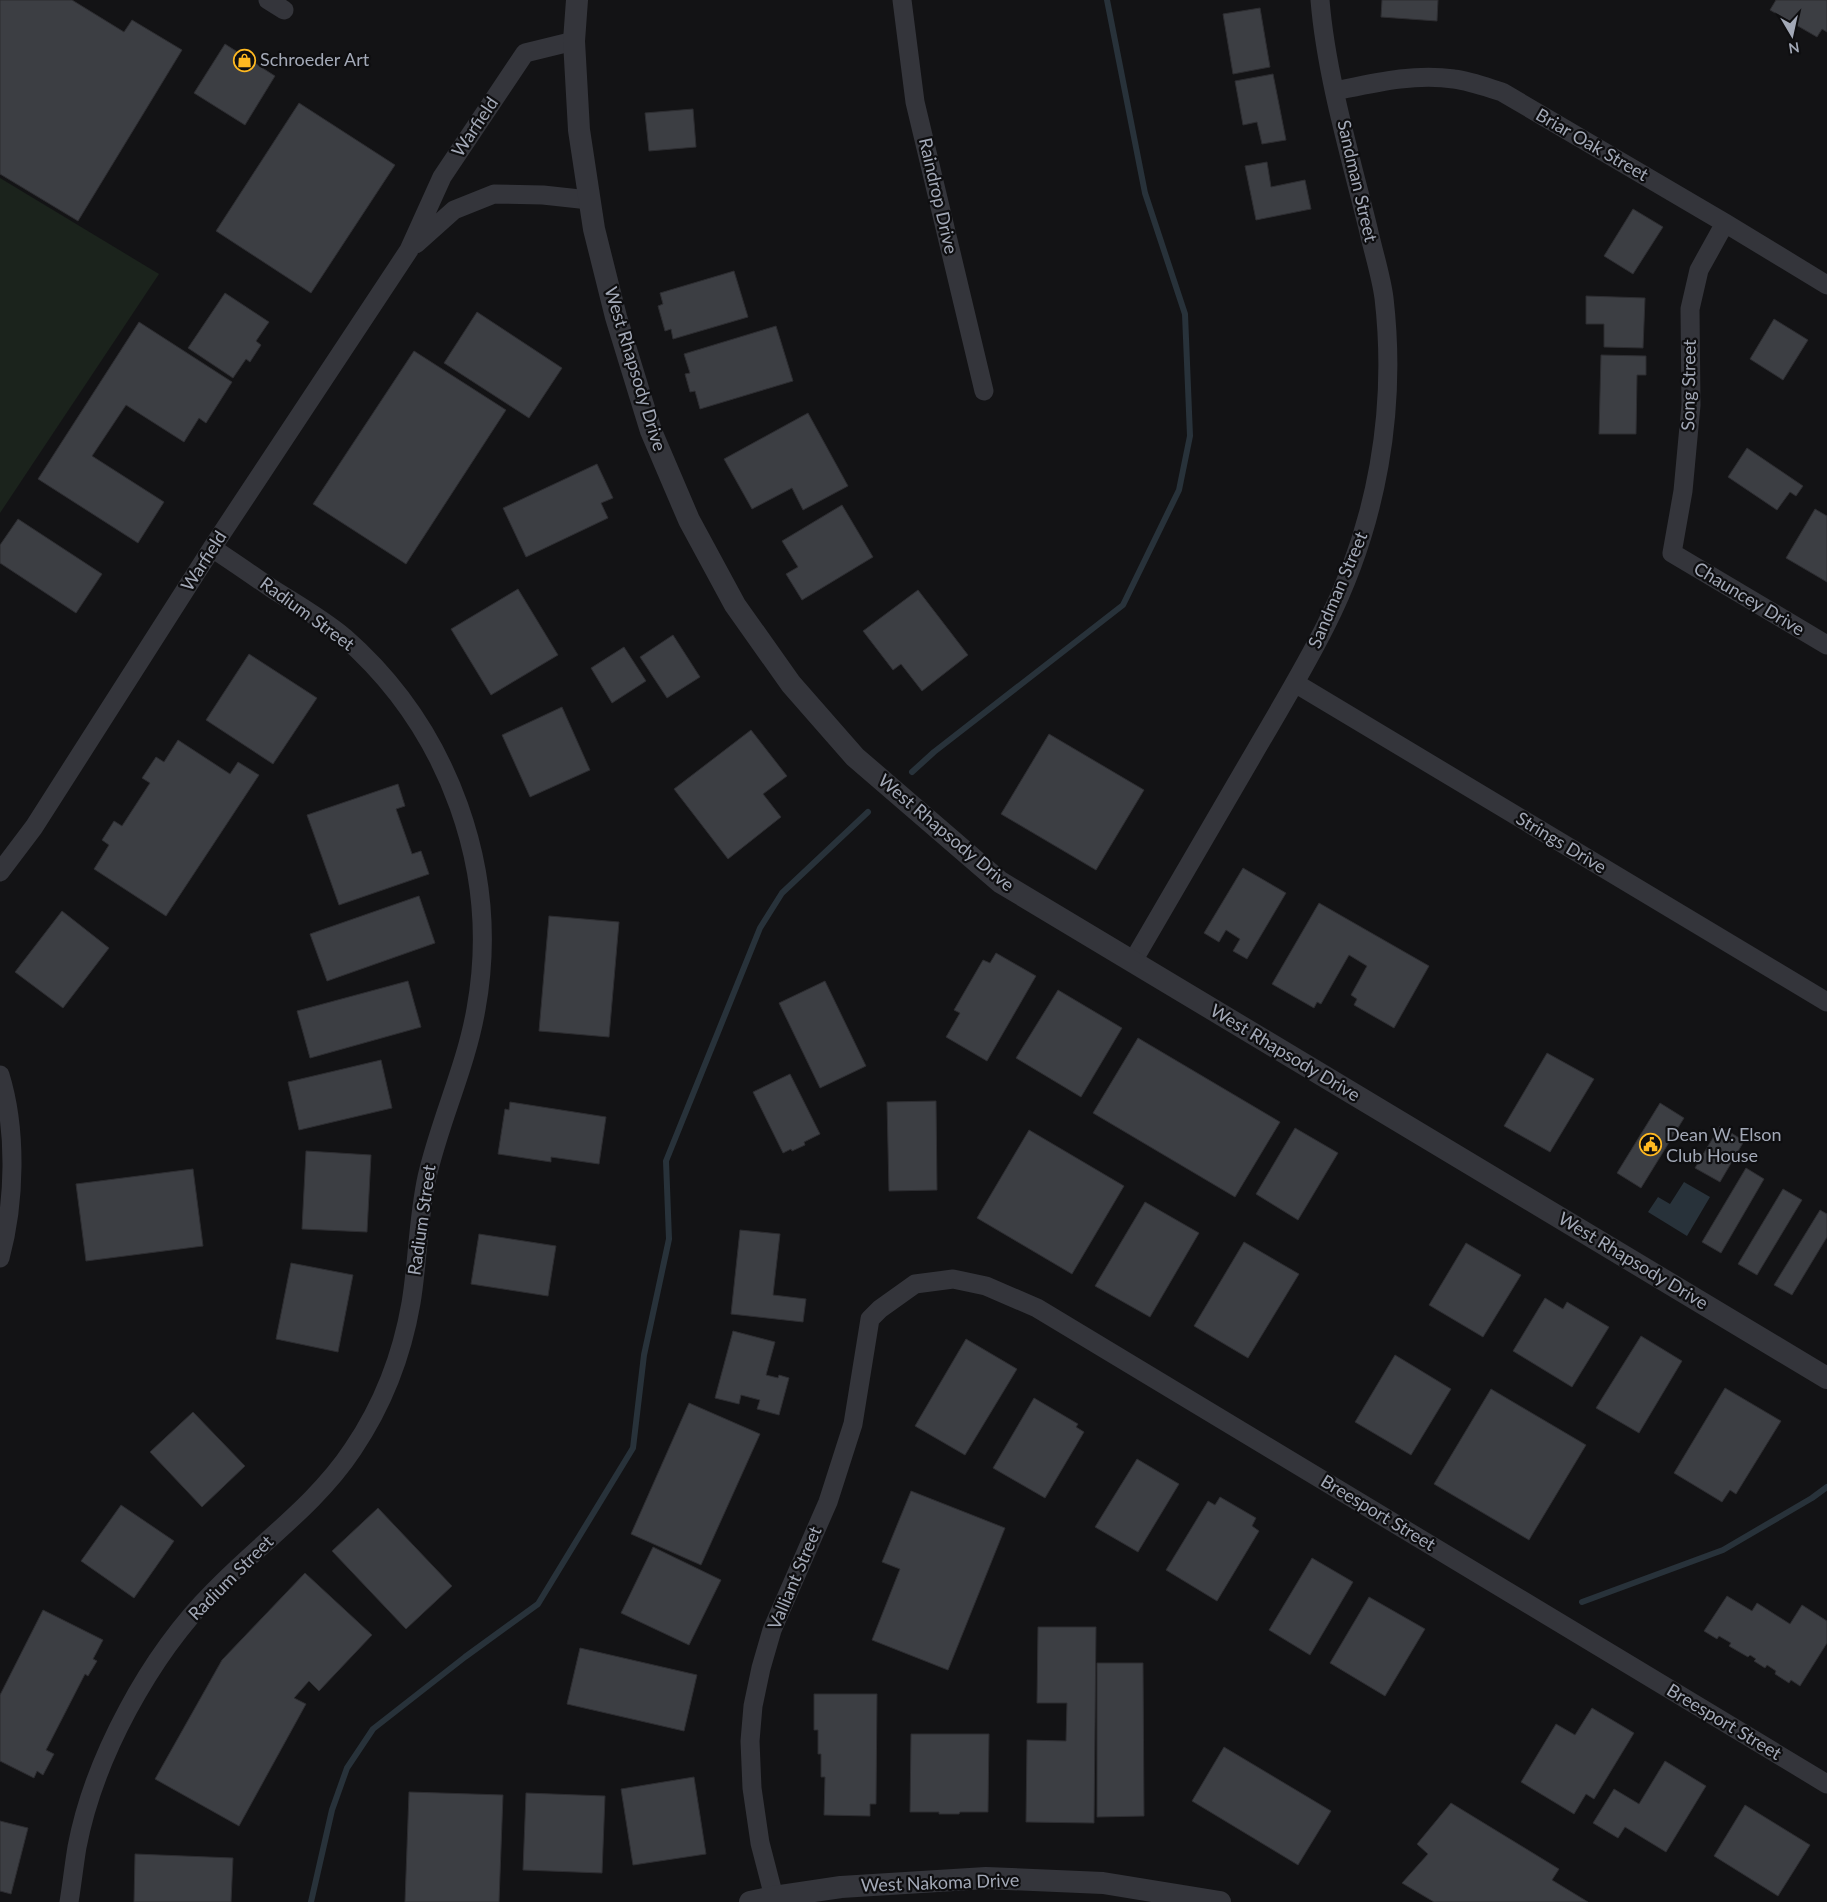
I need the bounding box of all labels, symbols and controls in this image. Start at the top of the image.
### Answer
north arrow [1767,10,1817,60]
text: N [1787,39,1801,58]
shop icon: Schroeder Art [232,48,256,72]
place label: Schroeder Art [260,48,370,70]
street label: Warfield [446,92,502,160]
street label: Briar Oak Street [1532,103,1653,186]
street label: Sandman Street [1333,118,1383,244]
street label: Raindrop Drive [915,136,963,256]
street label: West Rhapsody Drive [600,284,671,454]
street label: Song Street [1676,339,1700,431]
street label: Warfield [176,526,231,595]
street label: Sandman Street [1303,528,1372,651]
street label: Chauncey Drive [1690,556,1809,640]
street label: Radium Street [256,572,360,655]
street label: West Rhapsody Drive [874,769,1019,896]
street label: Strings Drive [1512,807,1611,878]
street label: West Rhapsody Drive [1207,999,1364,1106]
place label: Dean W. Elson Club House [1666,1123,1782,1166]
public building icon: Dean W. Elson Club House [1638,1133,1662,1157]
street label: Radium Street [402,1163,440,1277]
street label: West Rhapsody Drive [1555,1207,1712,1314]
street label: Breesport Street [1317,1469,1440,1555]
street label: Valliant Street [762,1522,826,1633]
street label: Radium Street [183,1530,278,1624]
street label: Breesport Street [1663,1678,1786,1764]
street label: West Nakoma Drive [860,1868,1020,1896]

